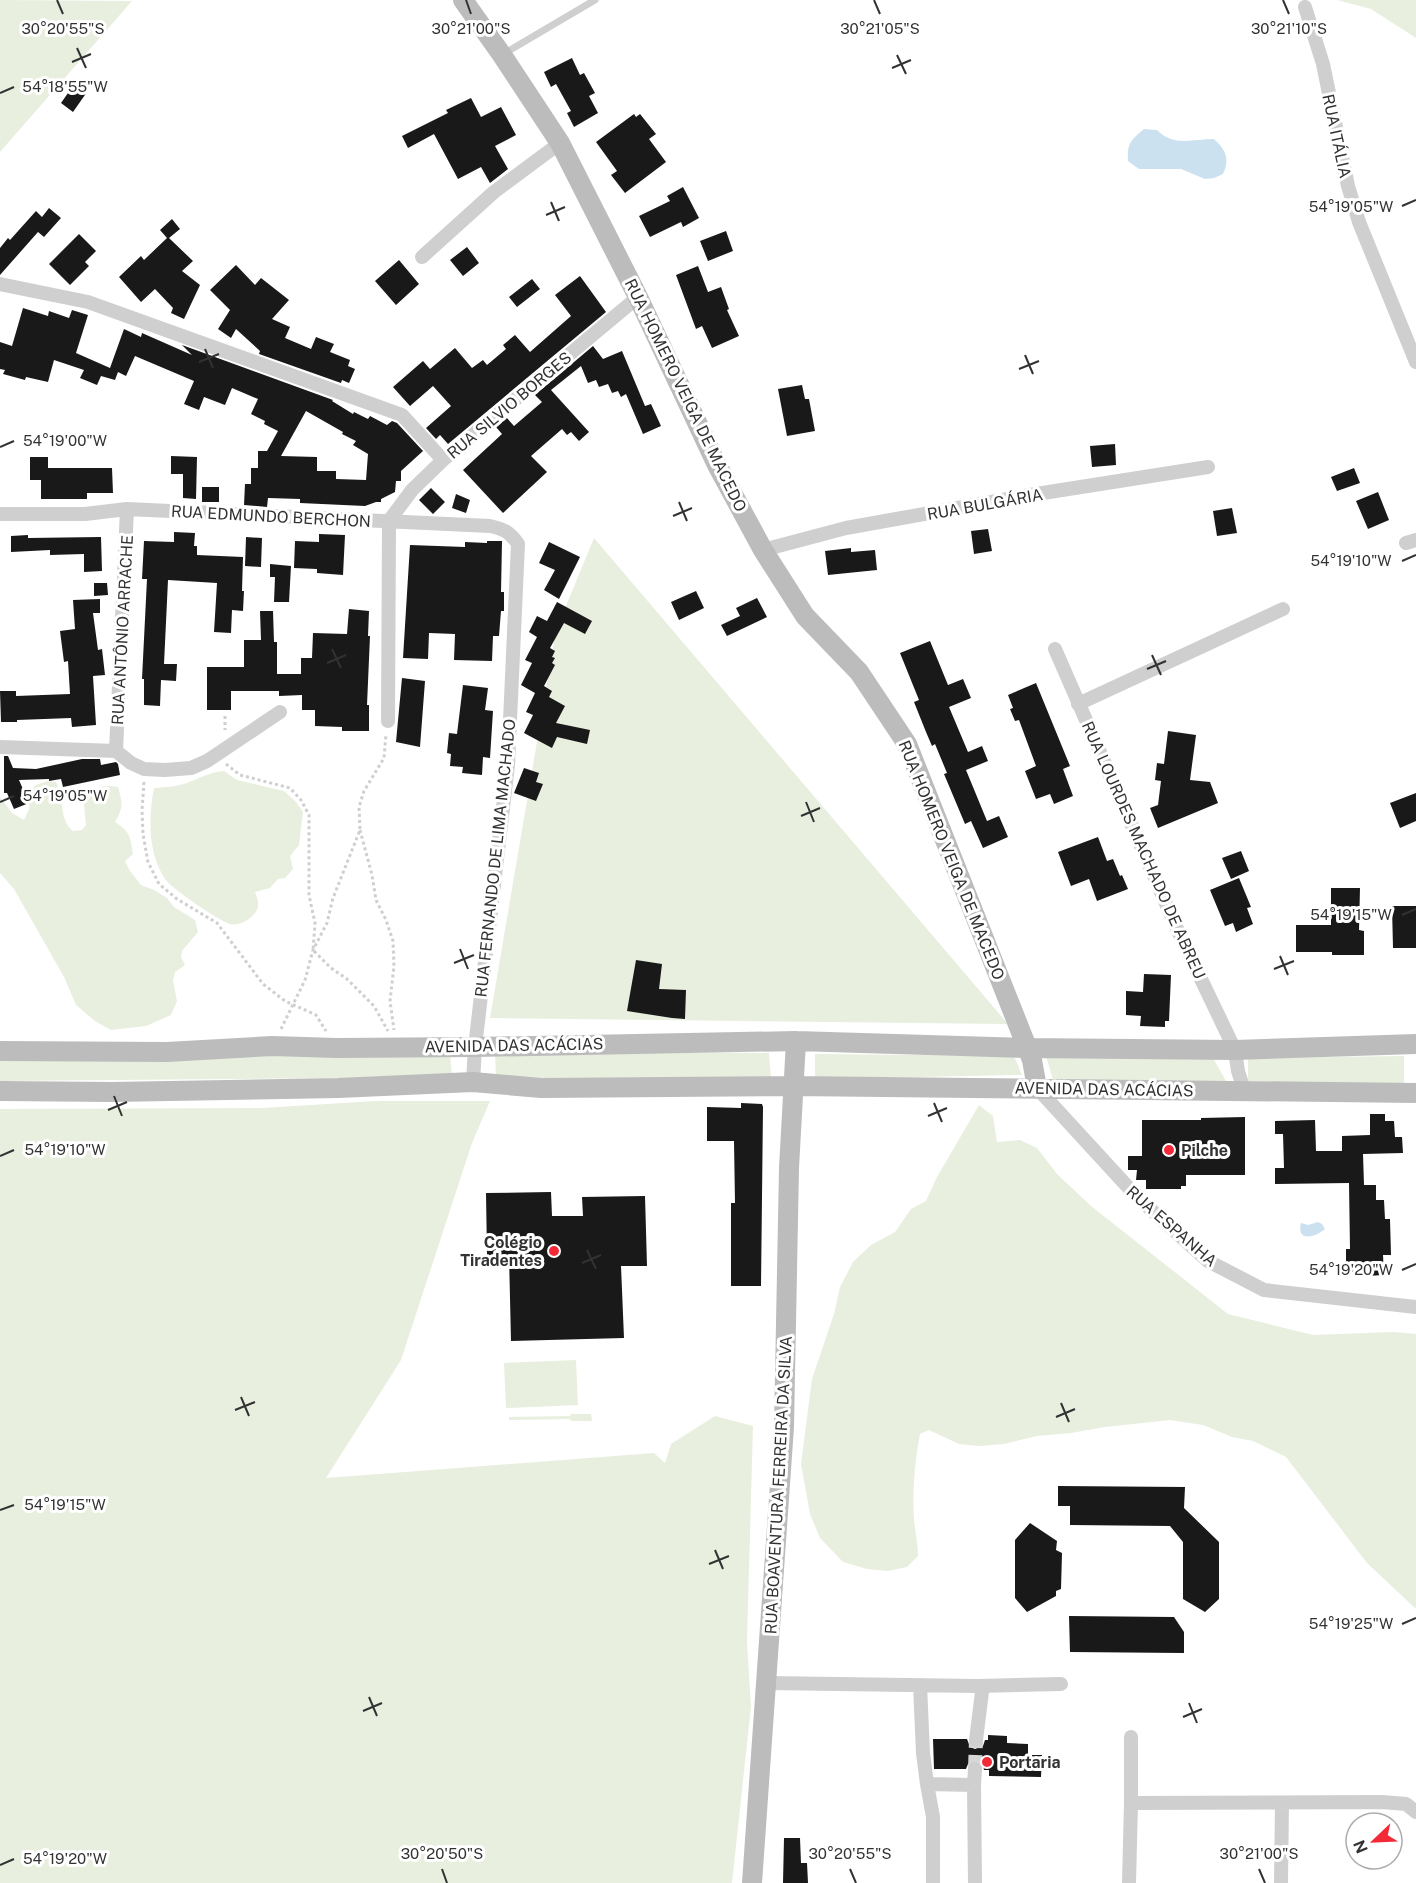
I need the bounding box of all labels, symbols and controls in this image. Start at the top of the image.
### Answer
text: 30°20'55"S [22,20,104,37]
text: 30°21'00"S [432,20,510,37]
text: 30°21'05"S [840,20,920,37]
text: 30°21'10"S [1251,20,1327,37]
text: 54°18'55"W [22,78,108,95]
street label: RUA ITÁLIA [1318,92,1356,180]
text: 54°19'05"W [1309,198,1393,215]
street label: RUA HOMERO VEIGA DE MACEDO [621,276,750,515]
street label: RUA SILVIO BORGES [443,348,575,463]
text: 54°19'00"W [23,432,107,449]
street label: RUA BULGÁRIA [926,484,1044,524]
street label: RUA EDMUNDO BERCHON [170,502,371,531]
street label: RUA ANTÔNIO ARRACHE [107,534,137,726]
text: 54°19'10"W [1310,552,1392,569]
street label: RUA FERNANDO DE LIMA MACHADO [471,718,520,998]
street label: RUA LOURDES MACHADO DE ABREU [1078,718,1209,982]
street label: RUA HOMERO VEIGA DE MACEDO [895,738,1008,983]
text: 54°19'05"W [23,787,107,804]
text: 54°19'15"W [1310,906,1392,923]
street label: AVENIDA DAS ACÁCIAS [424,1033,604,1057]
street label: AVENIDA DAS ACÁCIAS [1014,1077,1194,1101]
text: 54°19'10"W [24,1141,106,1158]
place label: Pilche [1181,1141,1228,1160]
marker: Pilche [1162,1143,1176,1157]
street label: RUA ESPANHA [1123,1182,1221,1271]
place label: Colégio Tiradentes [460,1233,542,1270]
marker: Colégio Tiradentes [547,1244,561,1258]
text: 54°19'20"W [1309,1261,1393,1278]
street label: RUA BOAVENTURA FERREIRA DA SILVA [761,1335,796,1635]
text: 54°19'15"W [24,1496,106,1513]
text: 54°19'25"W [1309,1615,1393,1632]
place label: Portaria [999,1753,1061,1772]
marker: Portaria [980,1755,994,1769]
north arrow [1344,1811,1404,1871]
text: N [1349,1837,1372,1856]
text: 30°20'50"S [401,1845,483,1862]
text: 30°20'55"S [809,1845,891,1862]
text: 30°21'00"S [1220,1845,1298,1862]
text: 54°19'20"W [23,1850,107,1867]

